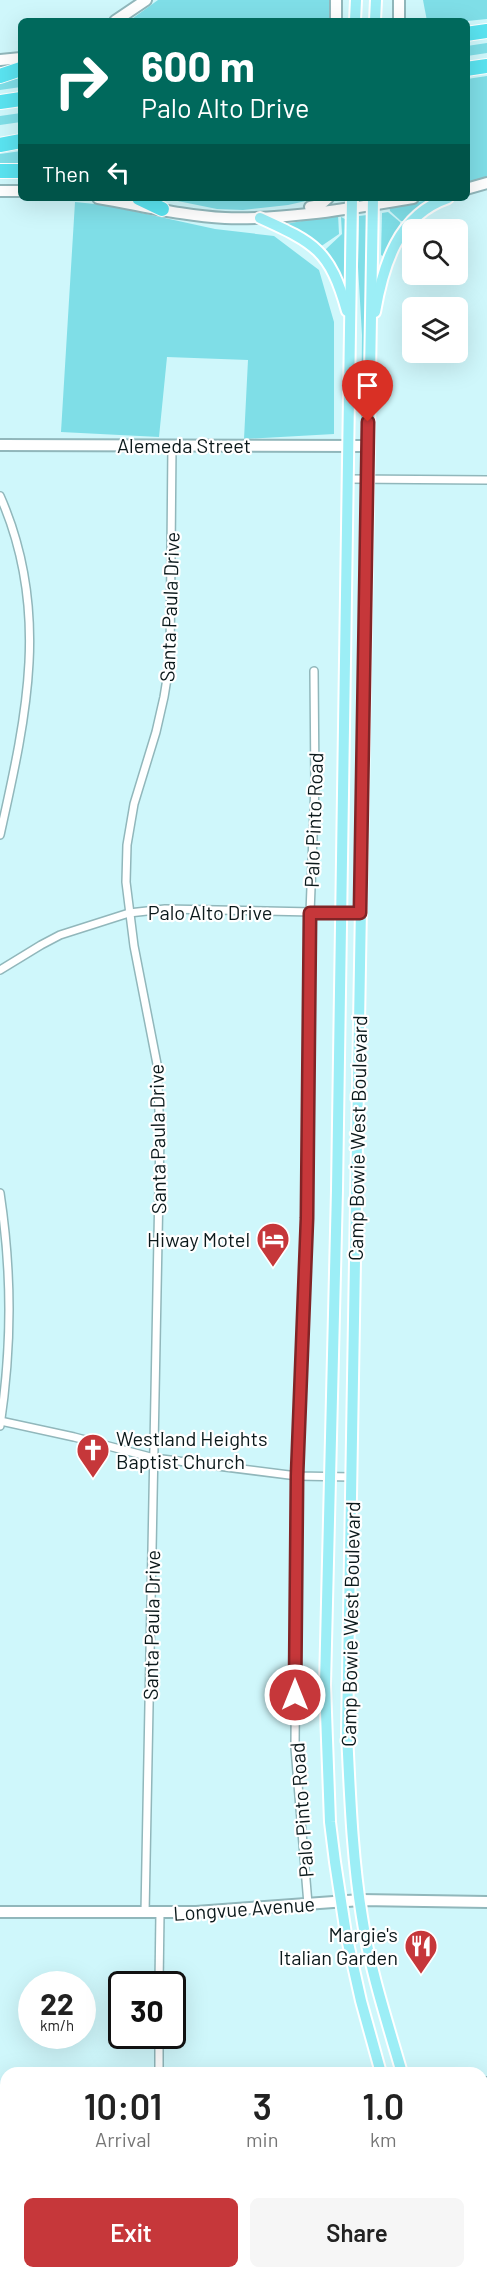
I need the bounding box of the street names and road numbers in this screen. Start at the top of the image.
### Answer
street label: Alemeda Street [117,433,251,457]
street label: Santa Paula Drive [154,532,184,682]
street label: Palo Pinto Road [299,752,327,888]
street label: Palo Alto Drive [148,900,272,924]
street label: Camp Bowie West Boulevard [343,1015,371,1261]
street label: Santa Paula Drive [144,1064,170,1214]
street label: Camp Bowie West Boulevard [336,1501,364,1747]
street label: Santa Paula Drive [138,1550,164,1700]
street label: Palo Pinto Road [284,1742,318,1878]
street label: Longvue Avenue [172,1891,316,1925]

